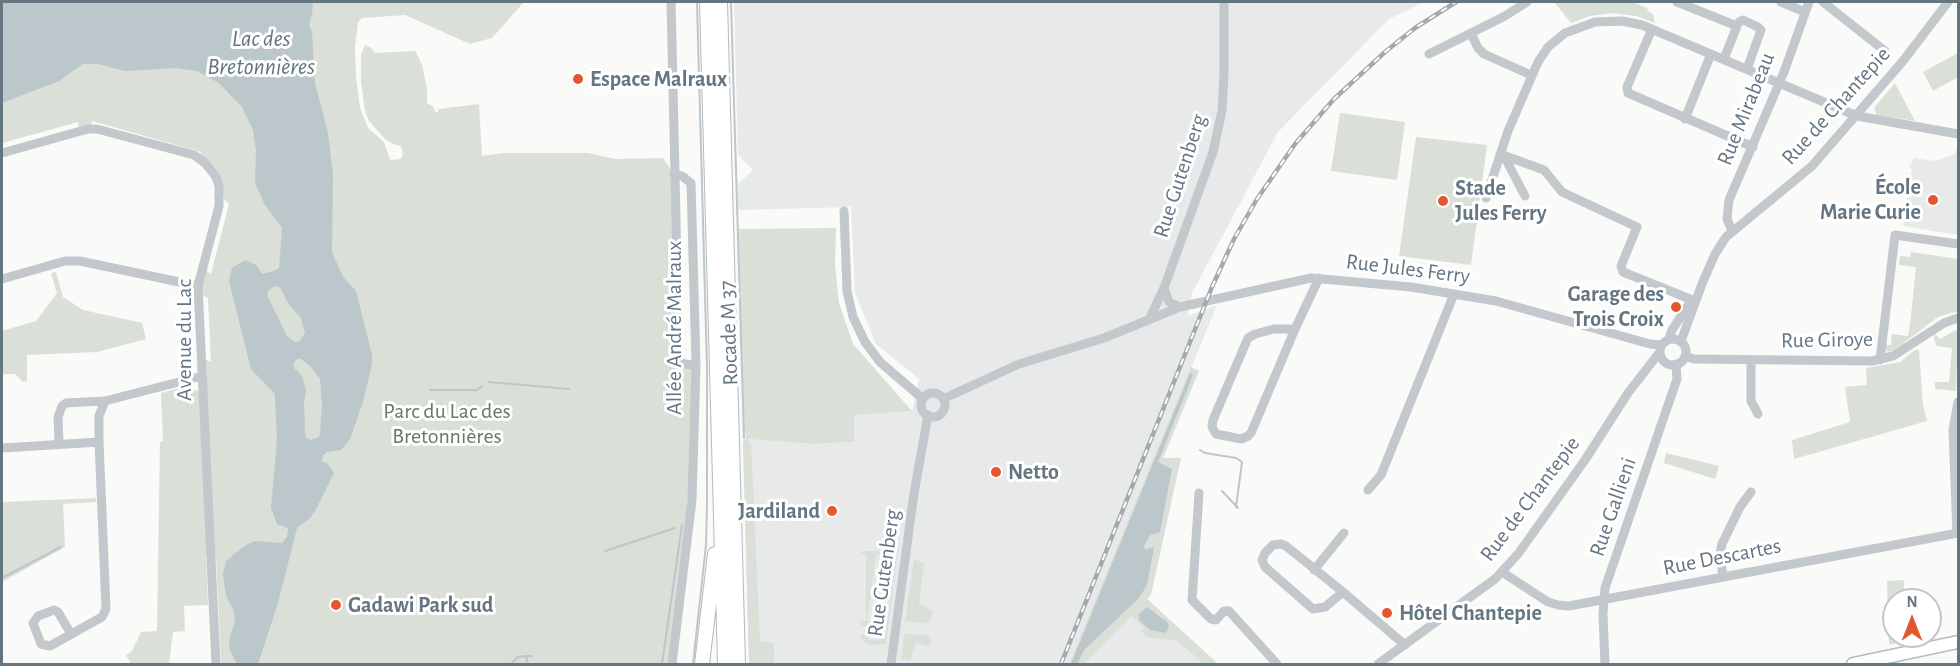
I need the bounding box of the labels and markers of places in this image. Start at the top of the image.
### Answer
place label: Espace Malraux [590,66,727,92]
marker: Espace Malraux [571,72,585,86]
place label: École Marie Curie [1820,174,1921,226]
place label: Stade Jules Ferry [1455,175,1547,226]
marker: École Marie Curie [1926,193,1940,207]
marker: Stade Jules Ferry [1436,194,1450,208]
place label: Garage des Trois Croix [1568,281,1664,332]
marker: Garage des Trois Croix [1669,300,1683,314]
place label: Netto [1008,459,1059,485]
marker: Netto [989,465,1003,479]
place label: Jardiland [738,498,820,524]
marker: Jardiland [825,504,839,518]
place label: Gadawi Park sud [348,592,493,618]
marker: Gadawi Park sud [329,598,343,612]
place label: Hôtel Chantepie [1399,600,1542,626]
marker: Hôtel Chantepie [1380,606,1394,620]

